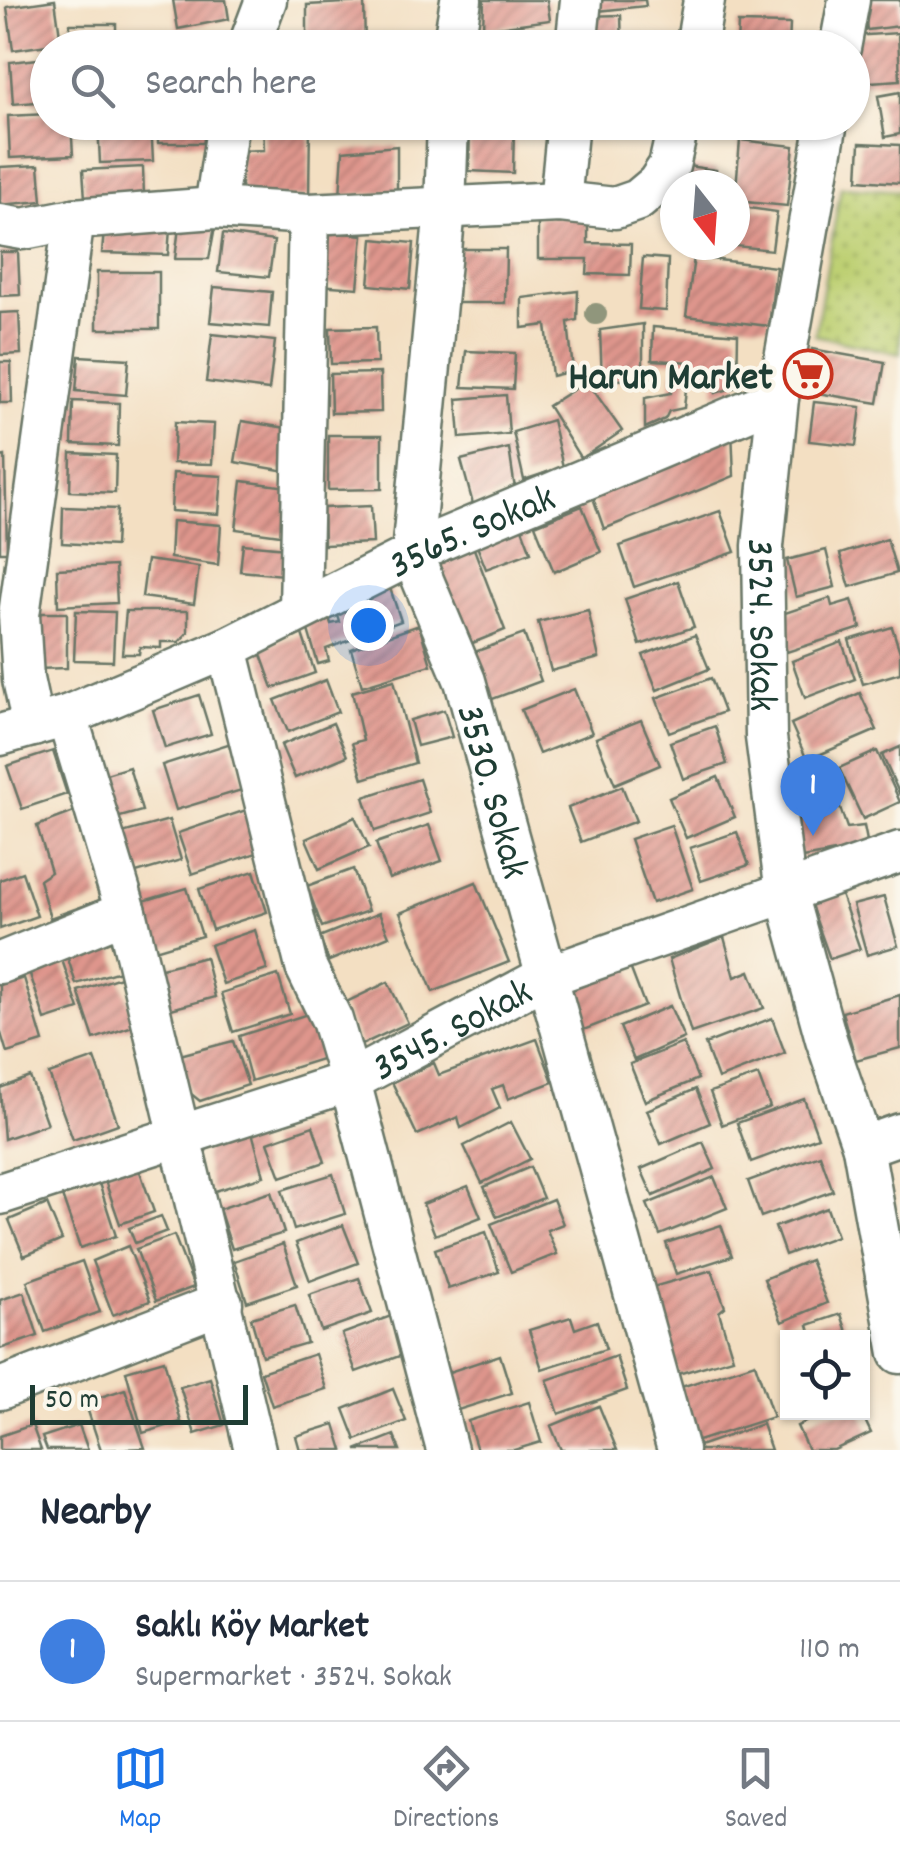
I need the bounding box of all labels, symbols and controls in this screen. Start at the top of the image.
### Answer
search box [30,30,870,140]
icon: search [65,58,120,113]
text: Search here [145,58,317,113]
north arrow [660,170,750,260]
supermarket icon: Harun Market [782,348,834,400]
place label: Harun Market [568,352,773,409]
street label: 3565. Sokak [380,473,566,597]
street label: 3524. Sokak [728,538,788,712]
your location [343,600,394,651]
street label: 3530. Sokak [438,699,540,886]
pin: 1 [780,754,846,836]
street label: 3545. Sokak [364,967,544,1099]
map controls [780,1330,870,1420]
button: locate [780,1330,870,1420]
scale bar [30,1380,248,1424]
text: 50 m [45,1382,99,1422]
text: Nearby [40,1485,150,1545]
text: Saklı Köy Market [135,1601,369,1656]
text: 1 [69,1628,76,1674]
text: 110 m [799,1628,860,1674]
text: Supermarket · 3524. Sokak [135,1656,452,1702]
tab: Map [113,1741,168,1841]
tab: Directions [393,1741,499,1841]
tab: Saved [725,1741,787,1841]

